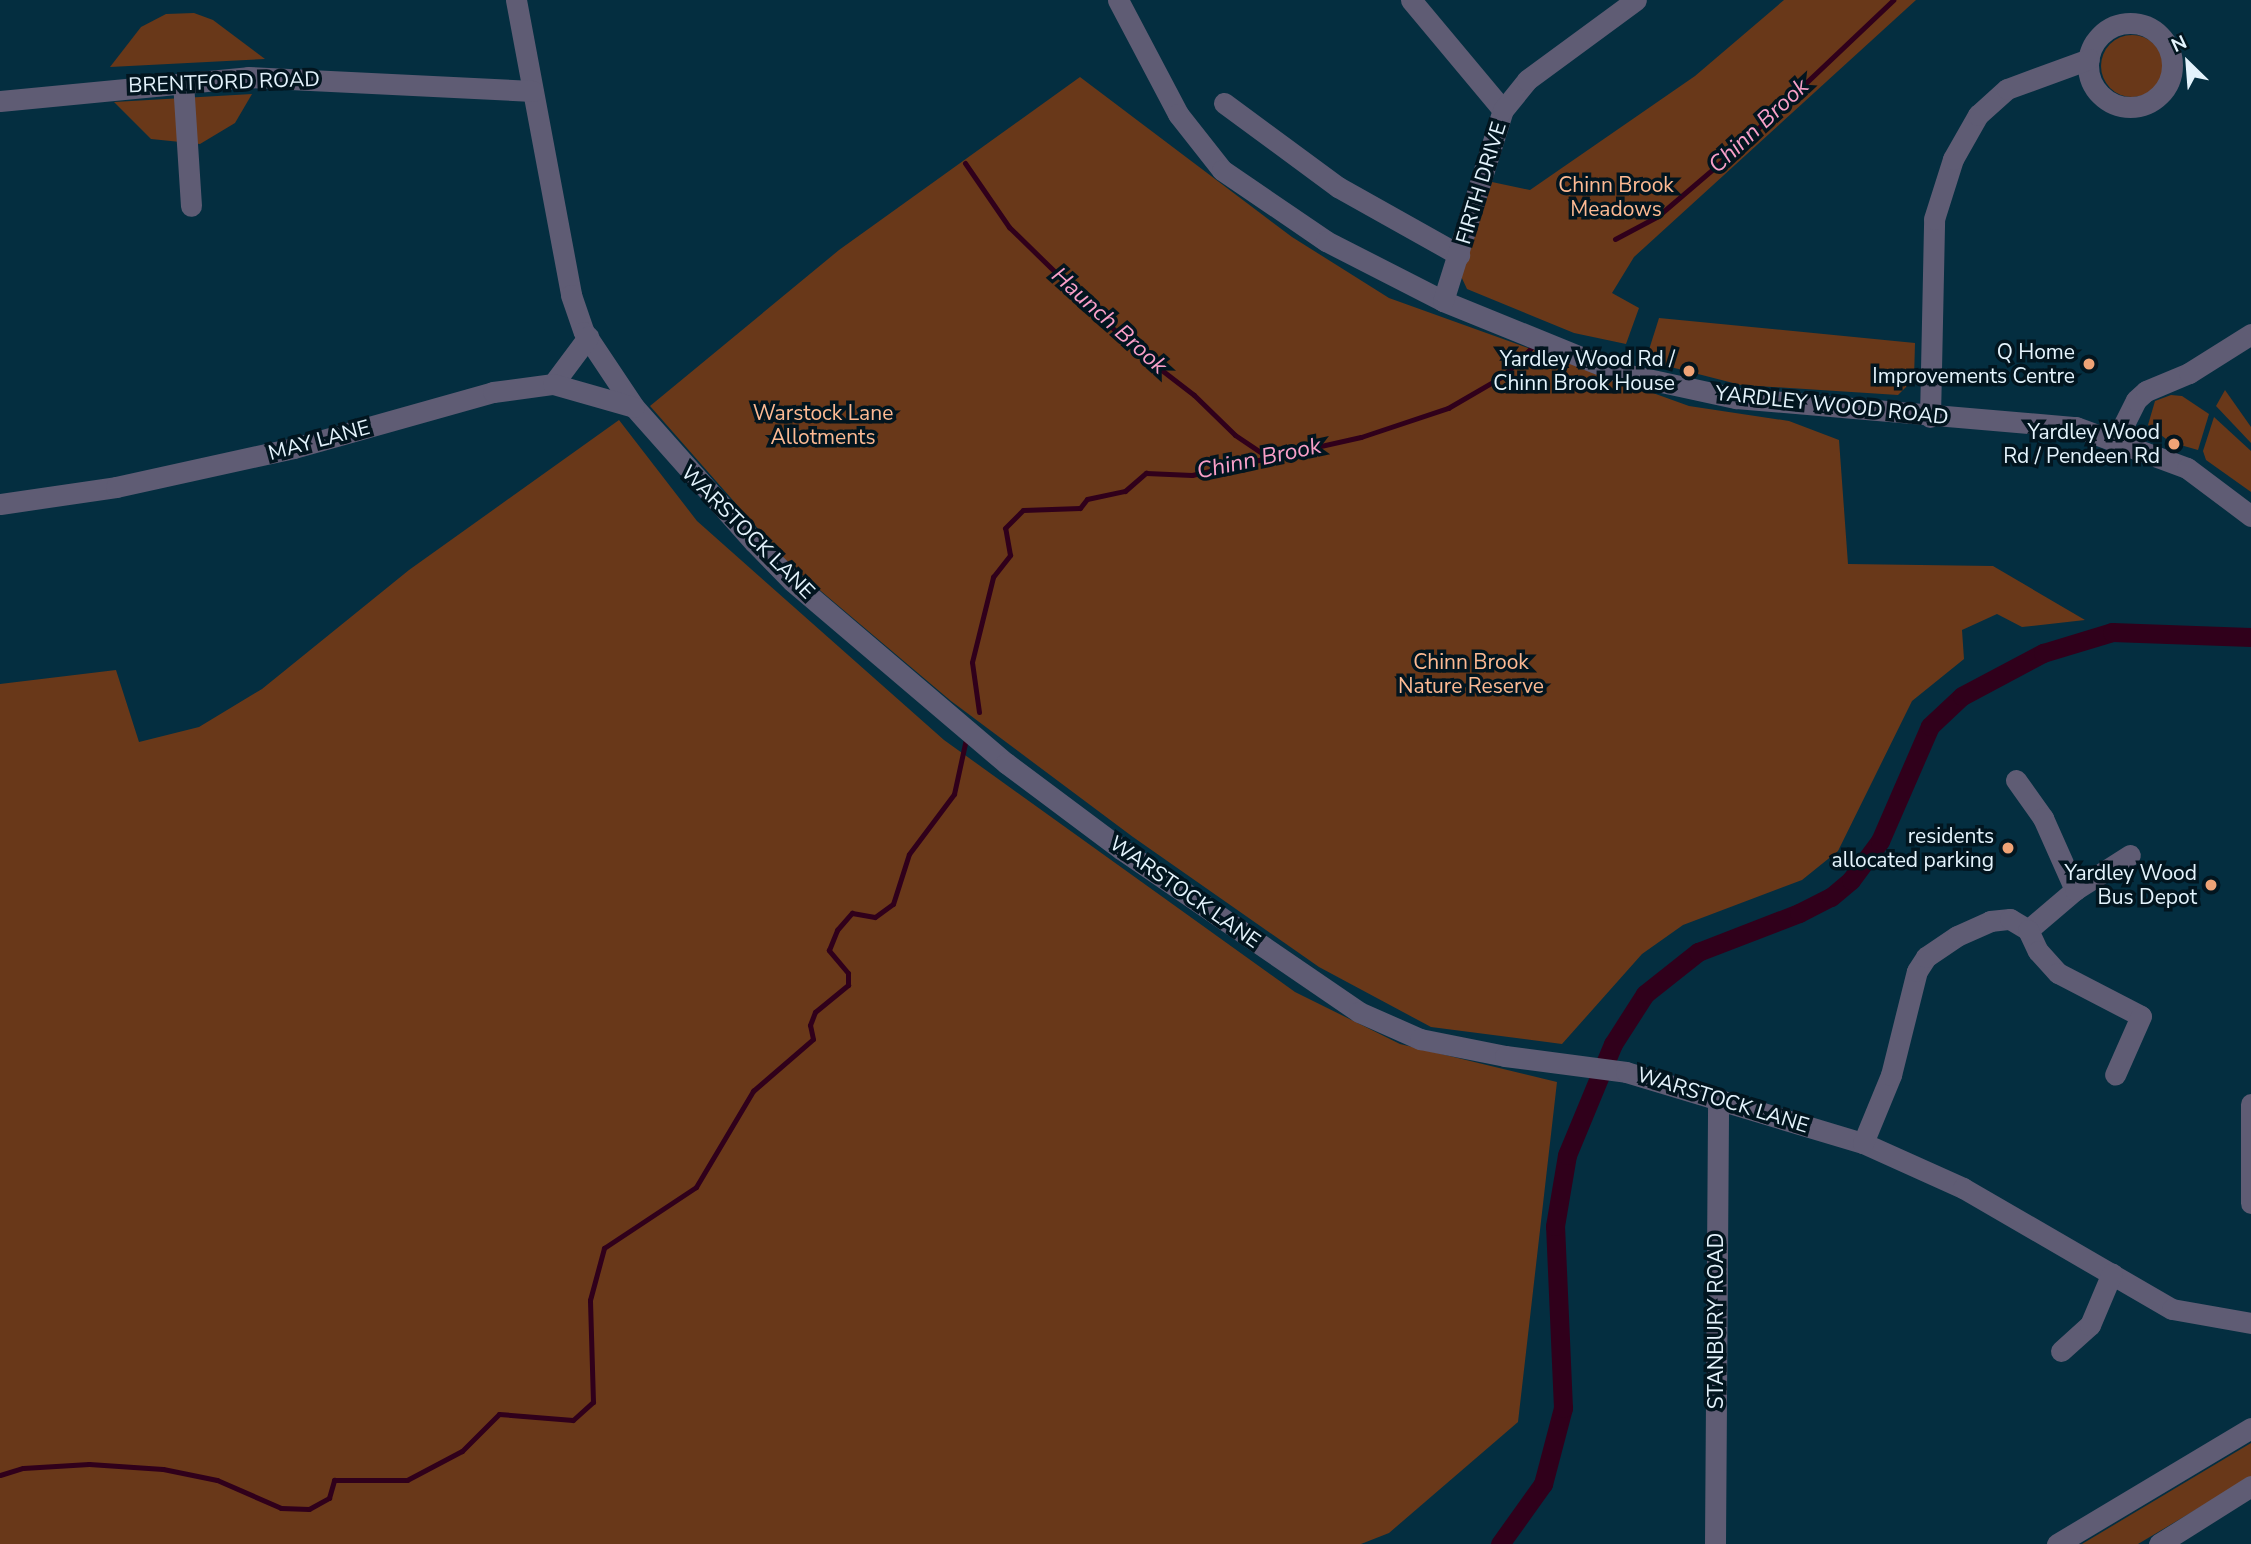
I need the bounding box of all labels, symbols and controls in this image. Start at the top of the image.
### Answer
north arrow [2153,28,2223,98]
text: N [2167,29,2191,59]
street label: BRENTFORD ROAD [128,66,320,98]
water label: Chinn Brook [1703,73,1815,179]
street label: FIRTH DRIVE [1450,119,1512,247]
park label: Chinn Brook Meadows [1558,172,1674,222]
water label: Haunch Brook [1046,262,1172,380]
place label: Q Home Improvements Centre [1872,339,2075,389]
place label: Yardley Wood Rd / Chinn Brook House [1493,346,1675,396]
marker: Q Home Improvements Centre [2081,356,2097,372]
marker: Yardley Wood Rd / Chinn Brook House [1681,363,1697,379]
street label: YARDLEY WOOD ROAD [1714,380,1950,430]
park label: Warstock Lane Allotments [753,400,893,450]
street label: MAY LANE [266,414,372,466]
place label: Yardley Wood Rd / Pendeen Rd [2003,419,2160,469]
water label: Chinn Brook [1194,432,1324,486]
marker: Yardley Wood Rd / Pendeen Rd [2166,436,2182,452]
street label: WARSTOCK LANE [676,460,820,604]
park label: Chinn Brook Nature Reserve [1398,649,1544,699]
place label: residents allocated parking [1832,823,1994,873]
street label: WARSTOCK LANE [1105,830,1265,954]
marker: residents allocated parking [2000,840,2016,856]
place label: Yardley Wood Bus Depot [2065,860,2197,910]
marker: Yardley Wood Bus Depot [2203,877,2219,893]
street label: WARSTOCK LANE [1634,1062,1812,1138]
street label: STANBURY ROAD [1703,1233,1729,1409]

